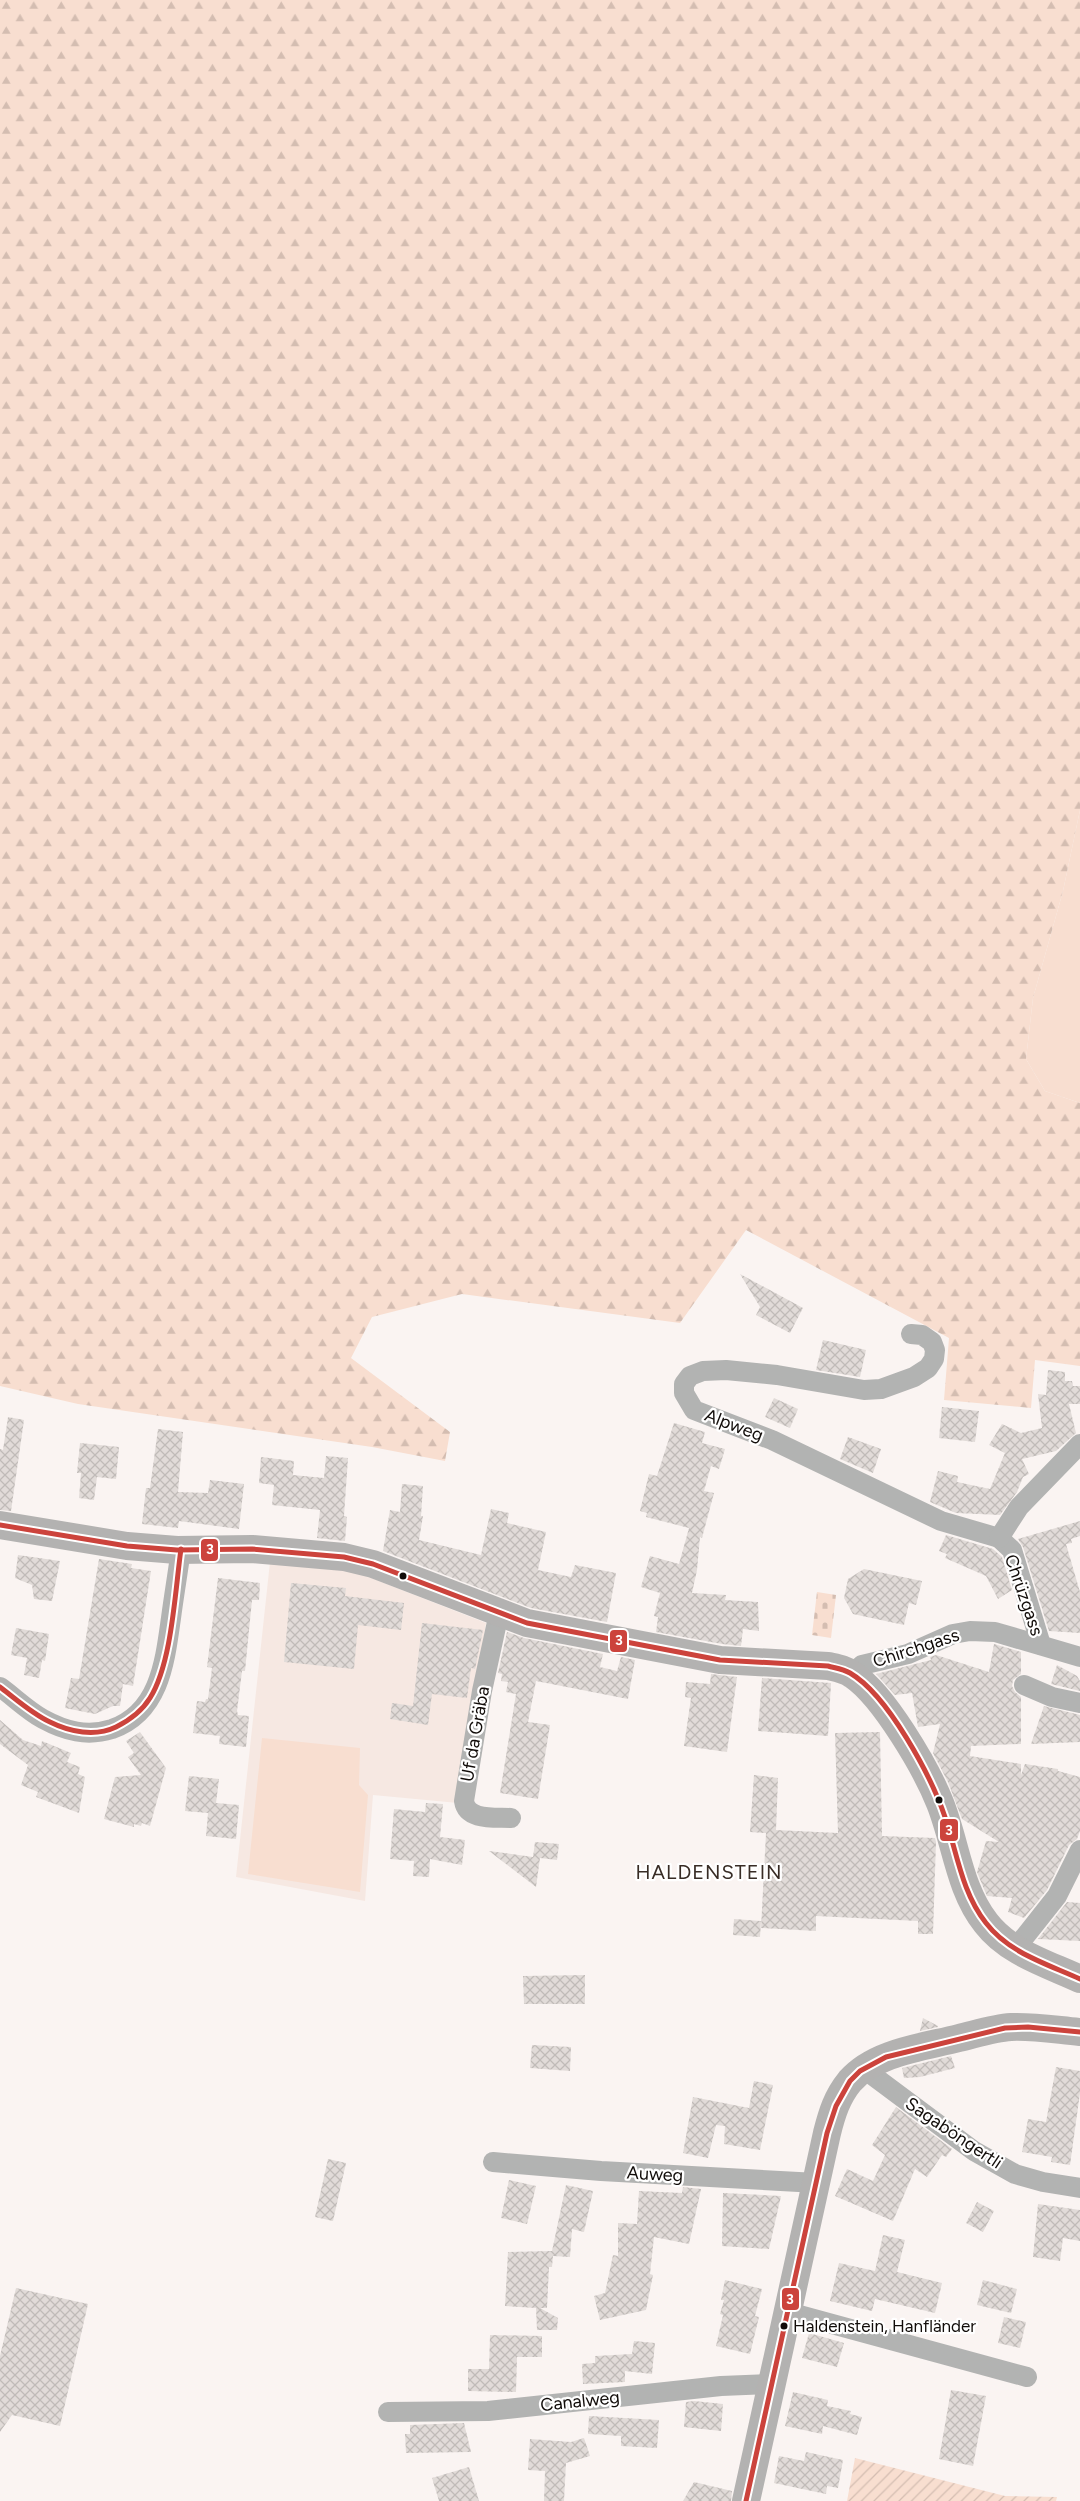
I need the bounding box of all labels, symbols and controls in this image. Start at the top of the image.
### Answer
street label: Alpweg [702,1404,766,1446]
line badge: 3 [200,1538,219,1562]
text: 3 [206,1541,214,1558]
street label: Chrüzgass [1000,1551,1048,1639]
unlabelled marker [398,1571,408,1581]
street label: Chirchgass [870,1624,962,1672]
line badge: 3 [609,1629,628,1653]
text: 3 [615,1632,623,1649]
street label: Uf da Gräba [456,1684,494,1784]
unlabelled marker [934,1795,944,1805]
line badge: 3 [939,1818,959,1842]
text: 3 [945,1822,953,1839]
district label: HALDENSTEIN [635,1860,783,1884]
street label: Sagaböngertli [901,2092,1007,2174]
street label: Auweg [626,2162,684,2186]
line badge: 3 [781,2287,800,2311]
text: 3 [786,2291,794,2308]
place label: Haldenstein, Hanfländer [793,2316,976,2336]
marker: Haldenstein, Hanfländer [779,2321,789,2331]
street label: Canalweg [539,2386,621,2416]

